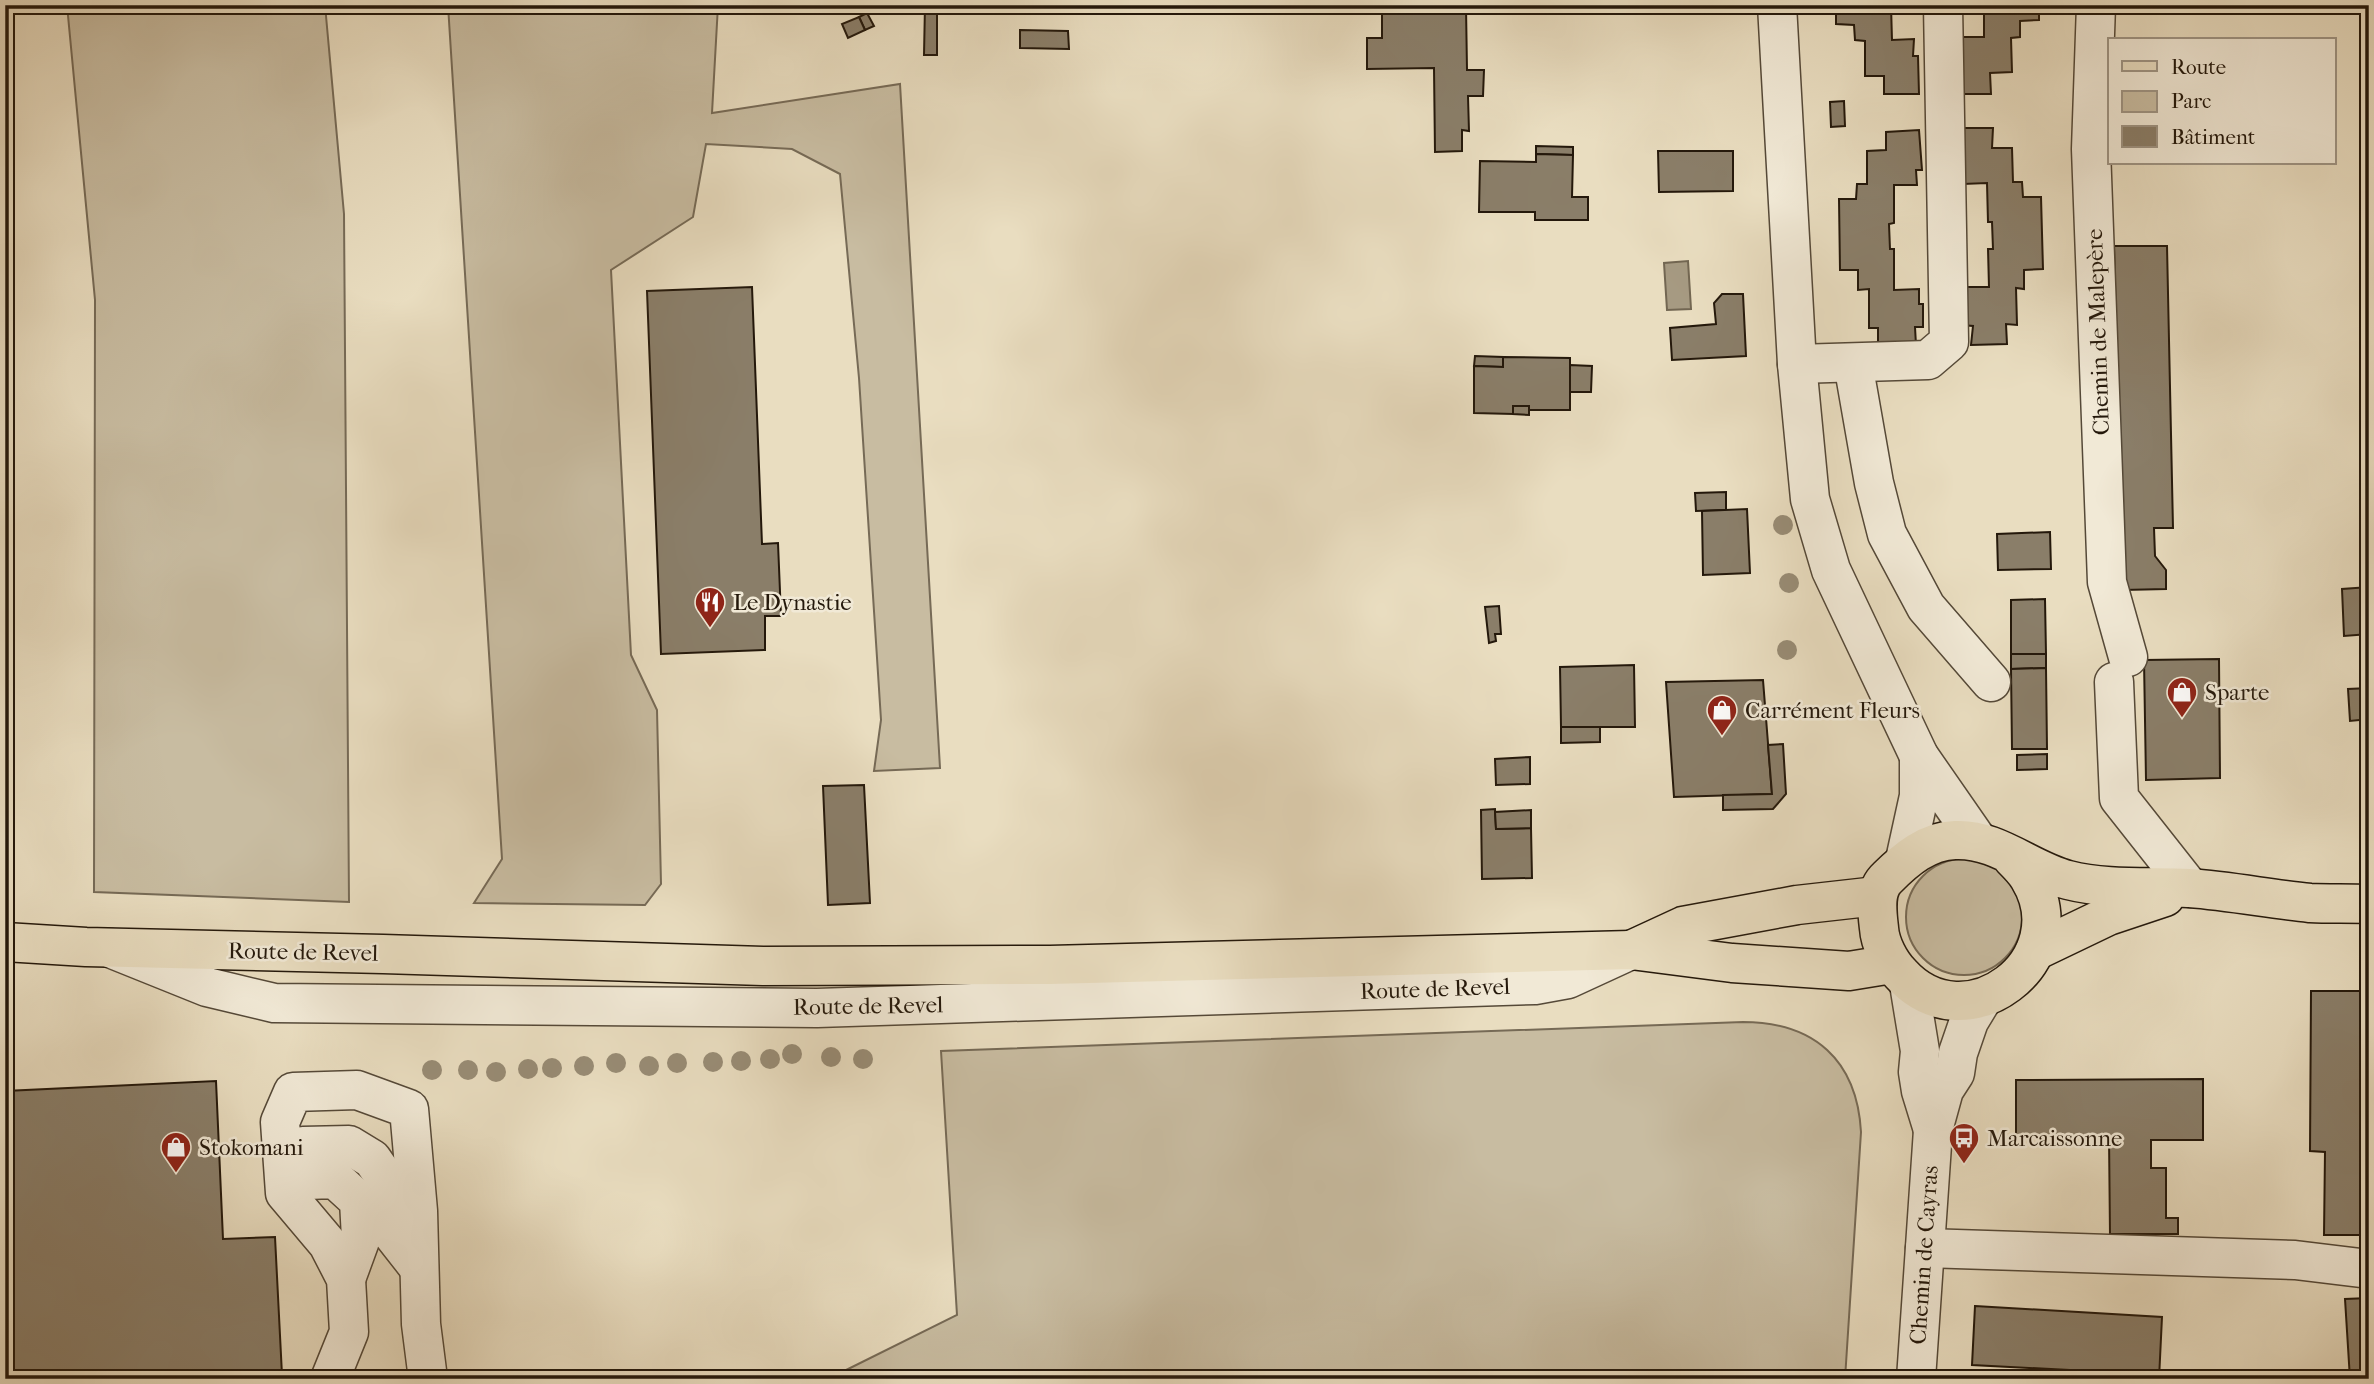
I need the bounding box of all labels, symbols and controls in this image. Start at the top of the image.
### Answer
legend [2108,38,2336,164]
text: Route [2171,55,2226,79]
text: Parc [2171,89,2211,113]
text: Bâtiment [2171,125,2256,149]
street label: Chemin de Malepère [2081,228,2115,436]
restaurant icon: Le Dynastie [693,585,727,629]
place label: Le Dynastie [733,589,852,616]
shop icon: Sparte [2165,675,2199,719]
place label: Sparte [2205,679,2270,706]
shop icon: Carrément Fleurs [1705,693,1739,737]
place label: Carrément Fleurs [1745,697,1920,724]
street label: Route de Revel [228,937,379,967]
street label: Route de Revel [1359,973,1511,1005]
street label: Route de Revel [793,991,944,1021]
bus stop icon: Marcaissonne [1947,1121,1981,1165]
place label: Marcaissonne [1987,1125,2122,1152]
shop icon: Stokomani [159,1130,193,1174]
place label: Stokomani [199,1134,304,1161]
street label: Chemin de Cayras [1904,1164,1944,1346]

